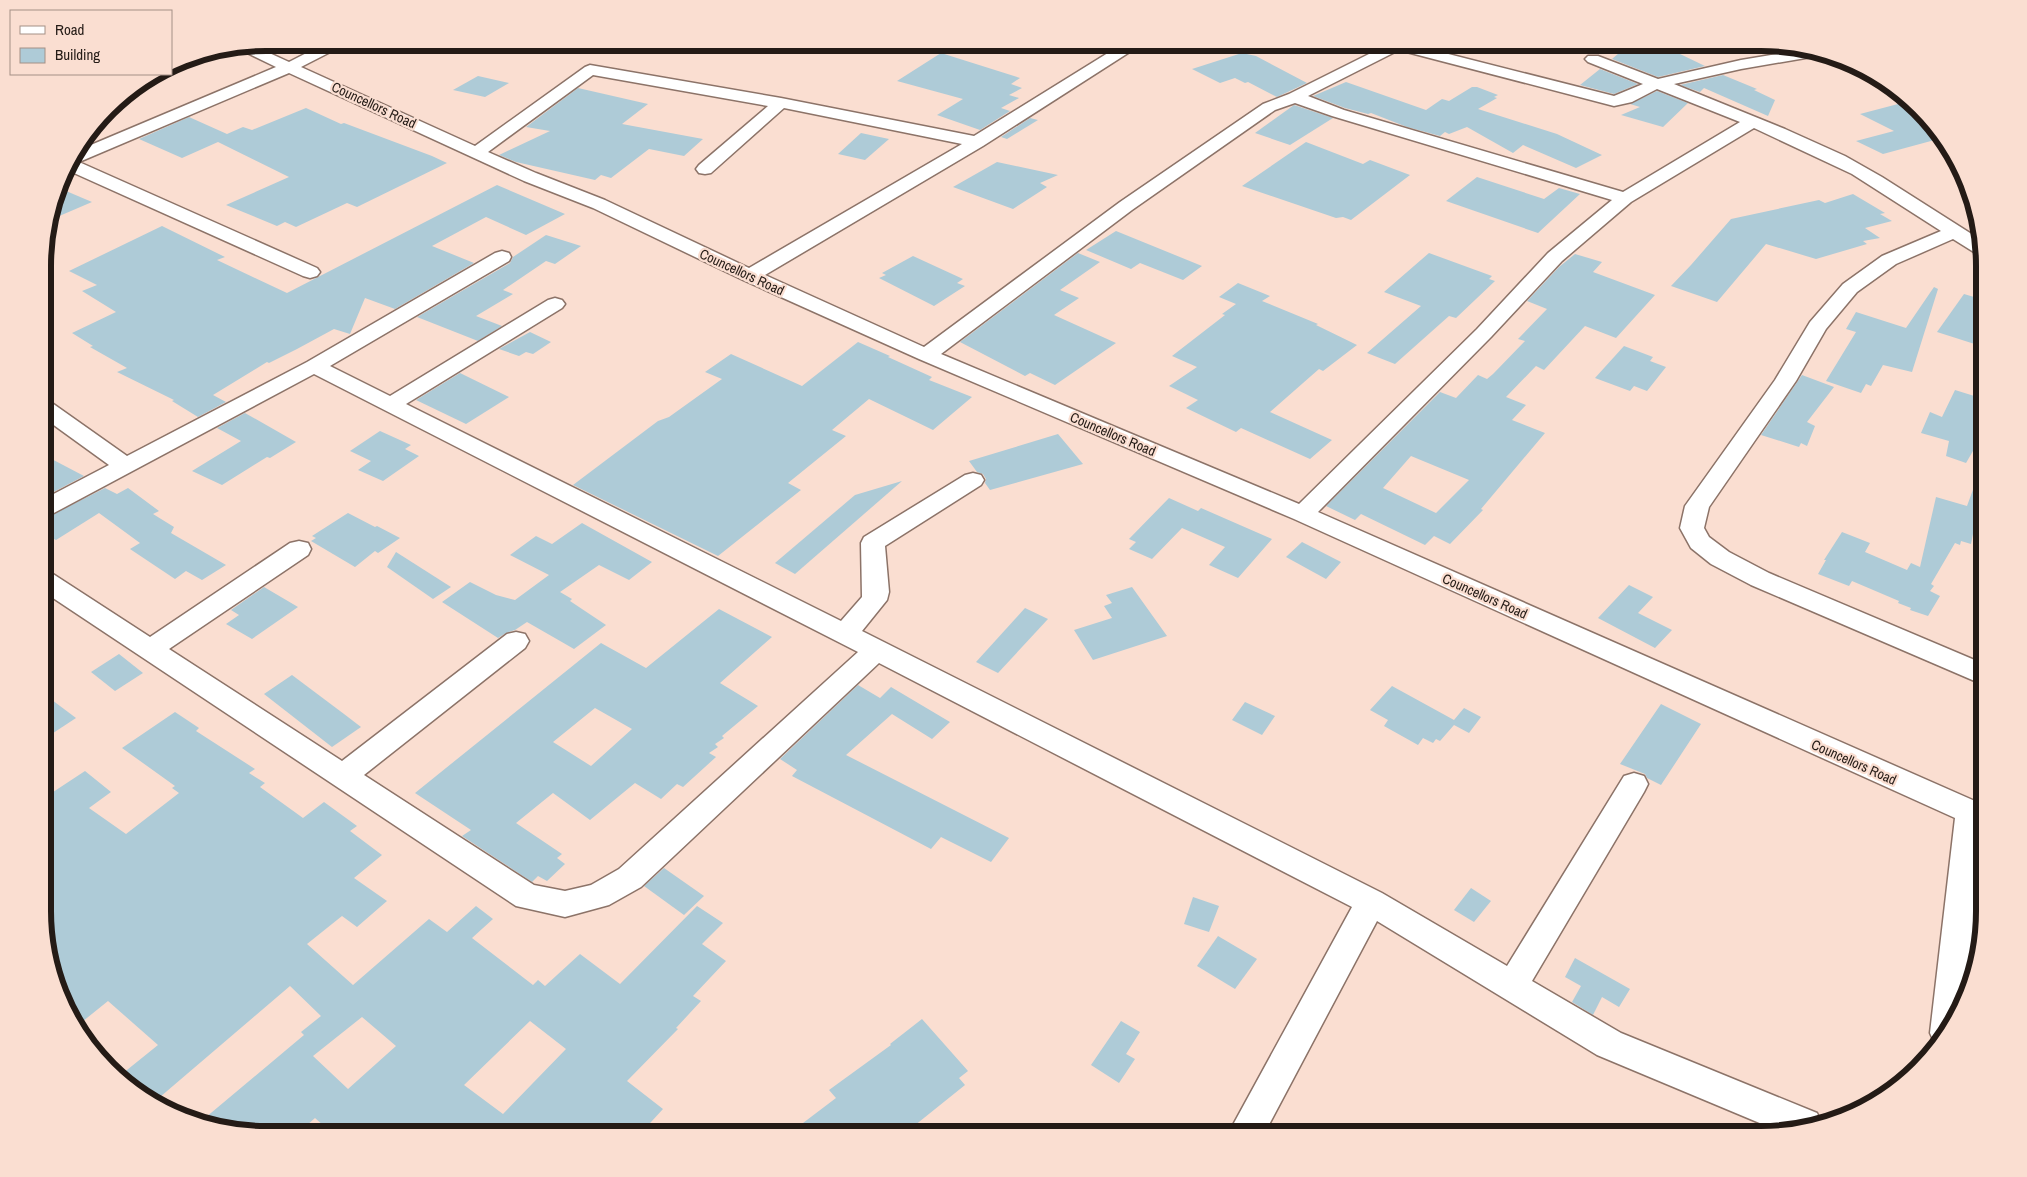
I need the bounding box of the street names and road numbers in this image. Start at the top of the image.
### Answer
street label: Councellors Road [329,78,419,132]
street label: Councellors Road [697,245,787,299]
street label: Councellors Road [1067,408,1159,460]
street label: Councellors Road [1440,569,1530,623]
street label: Councellors Road [1809,735,1899,789]

